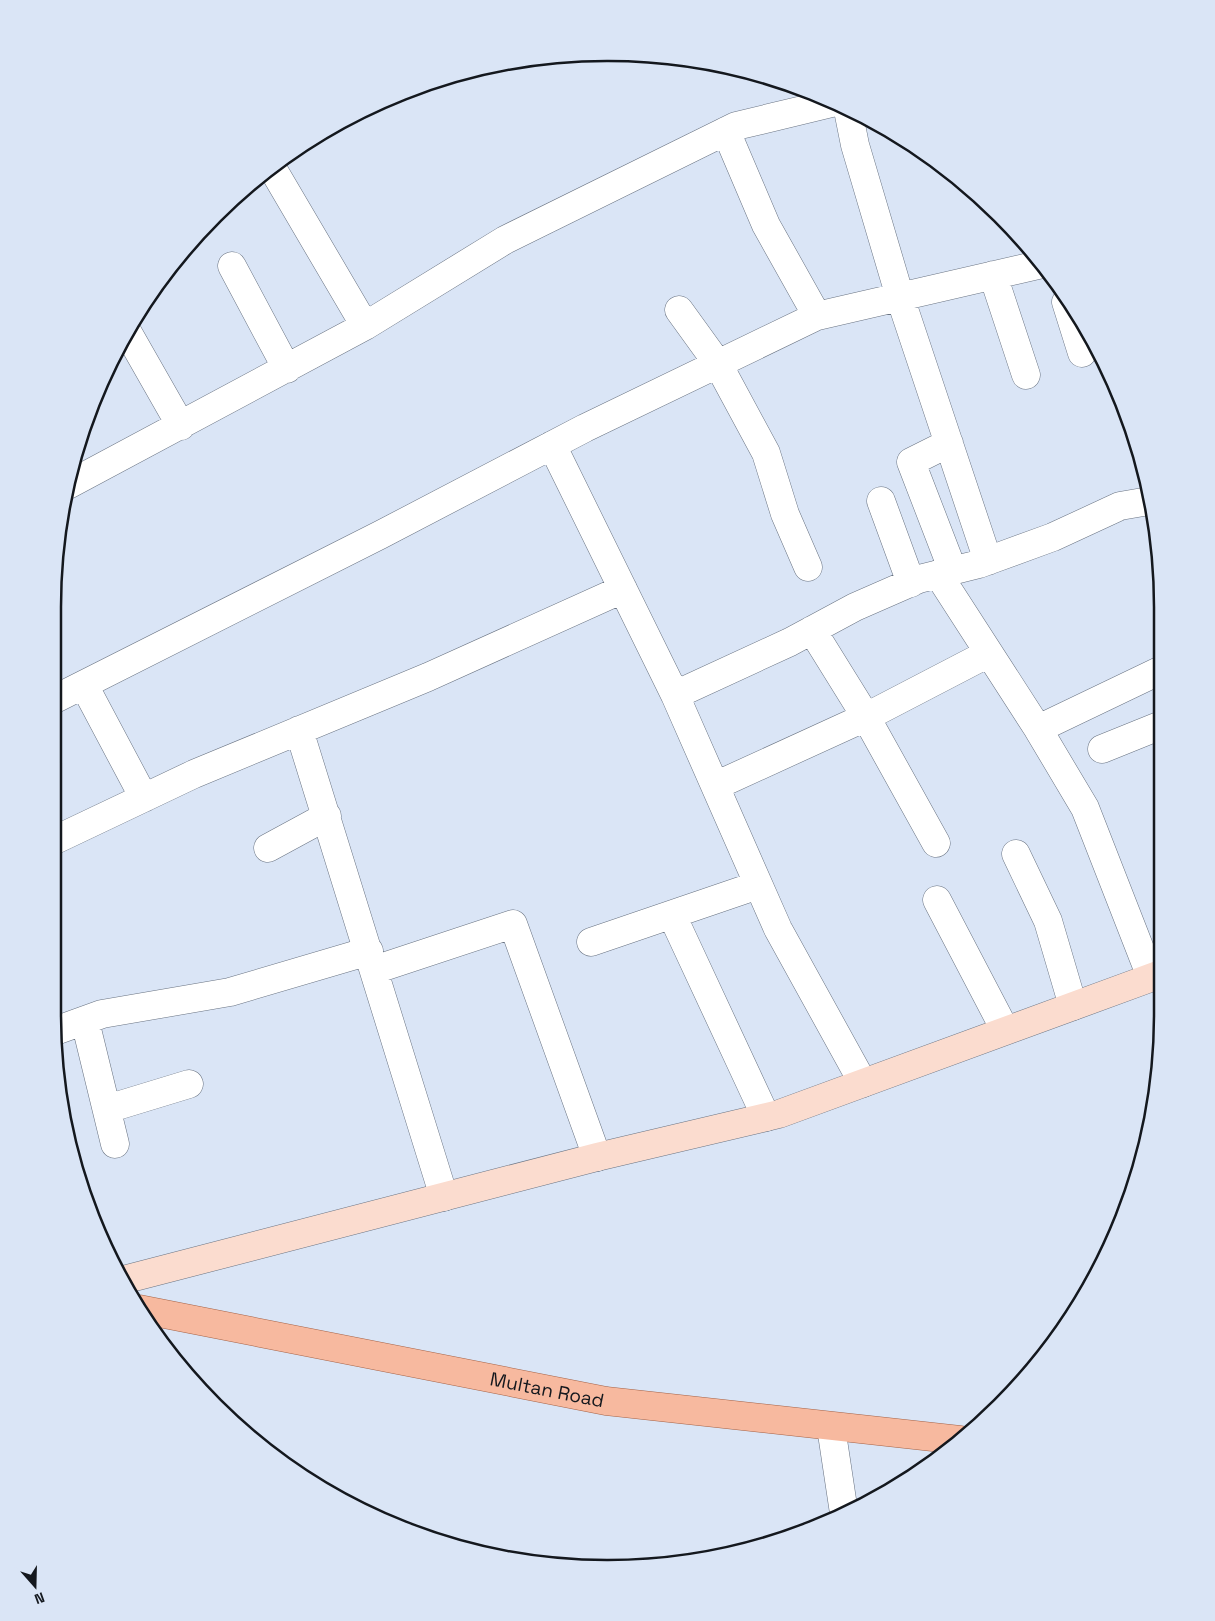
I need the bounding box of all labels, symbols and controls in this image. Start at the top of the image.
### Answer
street label: Multan Road [488,1366,606,1413]
north arrow [10,1561,60,1611]
text: N [32,1588,47,1608]

